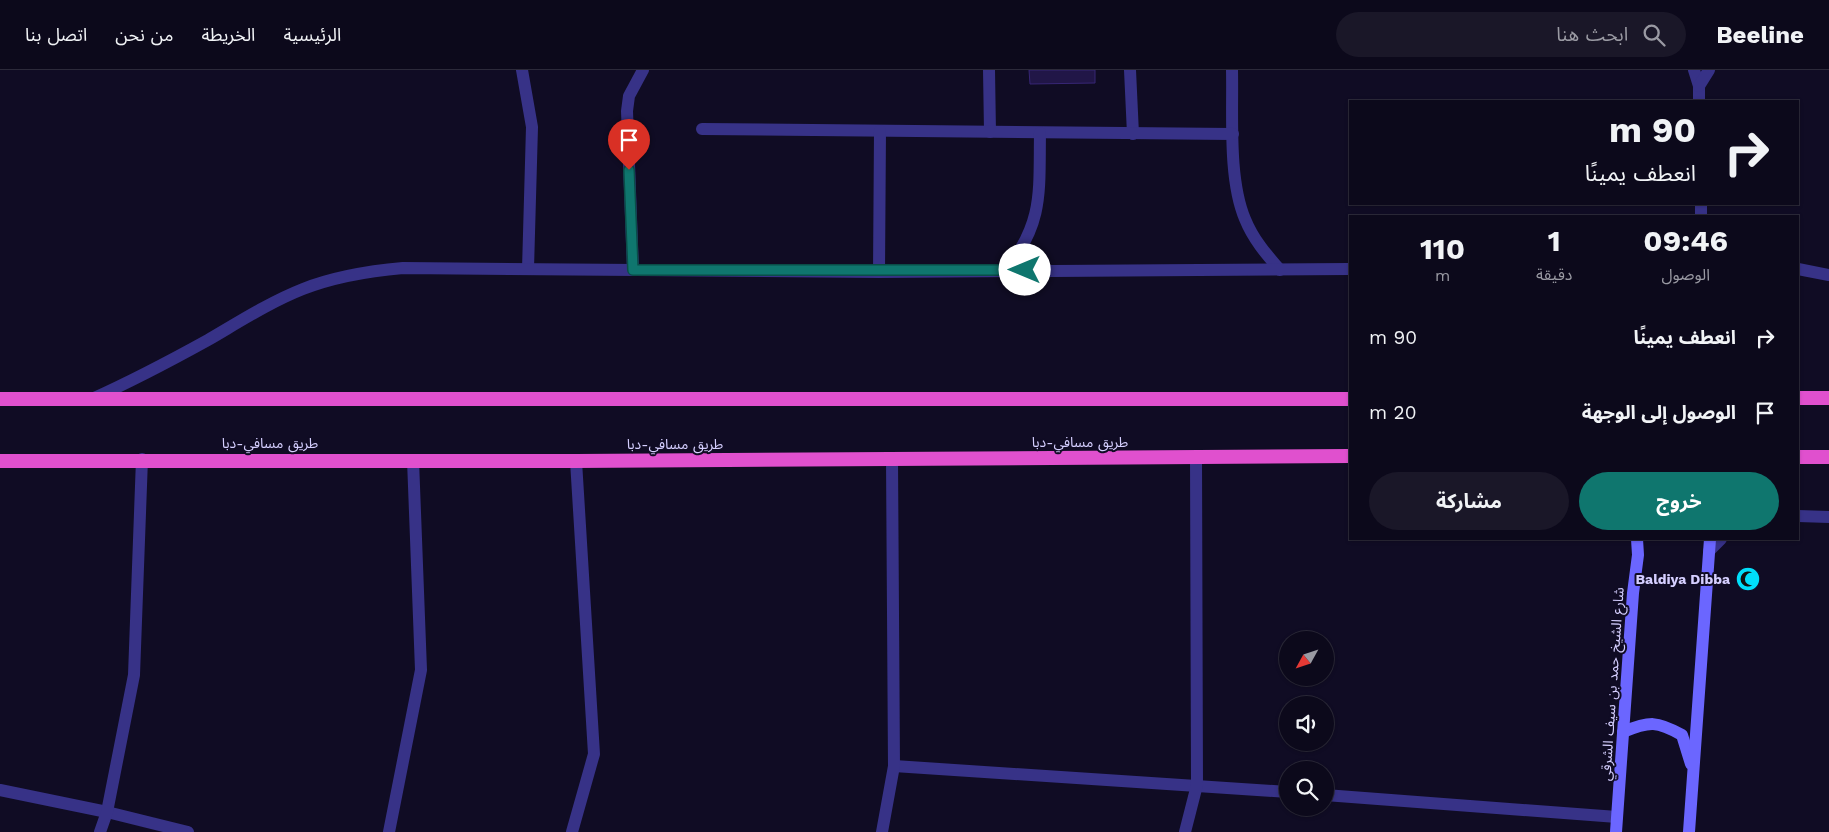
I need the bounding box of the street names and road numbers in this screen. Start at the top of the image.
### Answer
street label: طريق مسافي-دبا [1032,434,1128,453]
street label: طريق مسافي-دبا [222,435,318,454]
street label: طريق مسافي-دبا [627,436,723,455]
street label: شارع الشيخ حمد بن سيف الشرقي [1597,587,1630,782]

